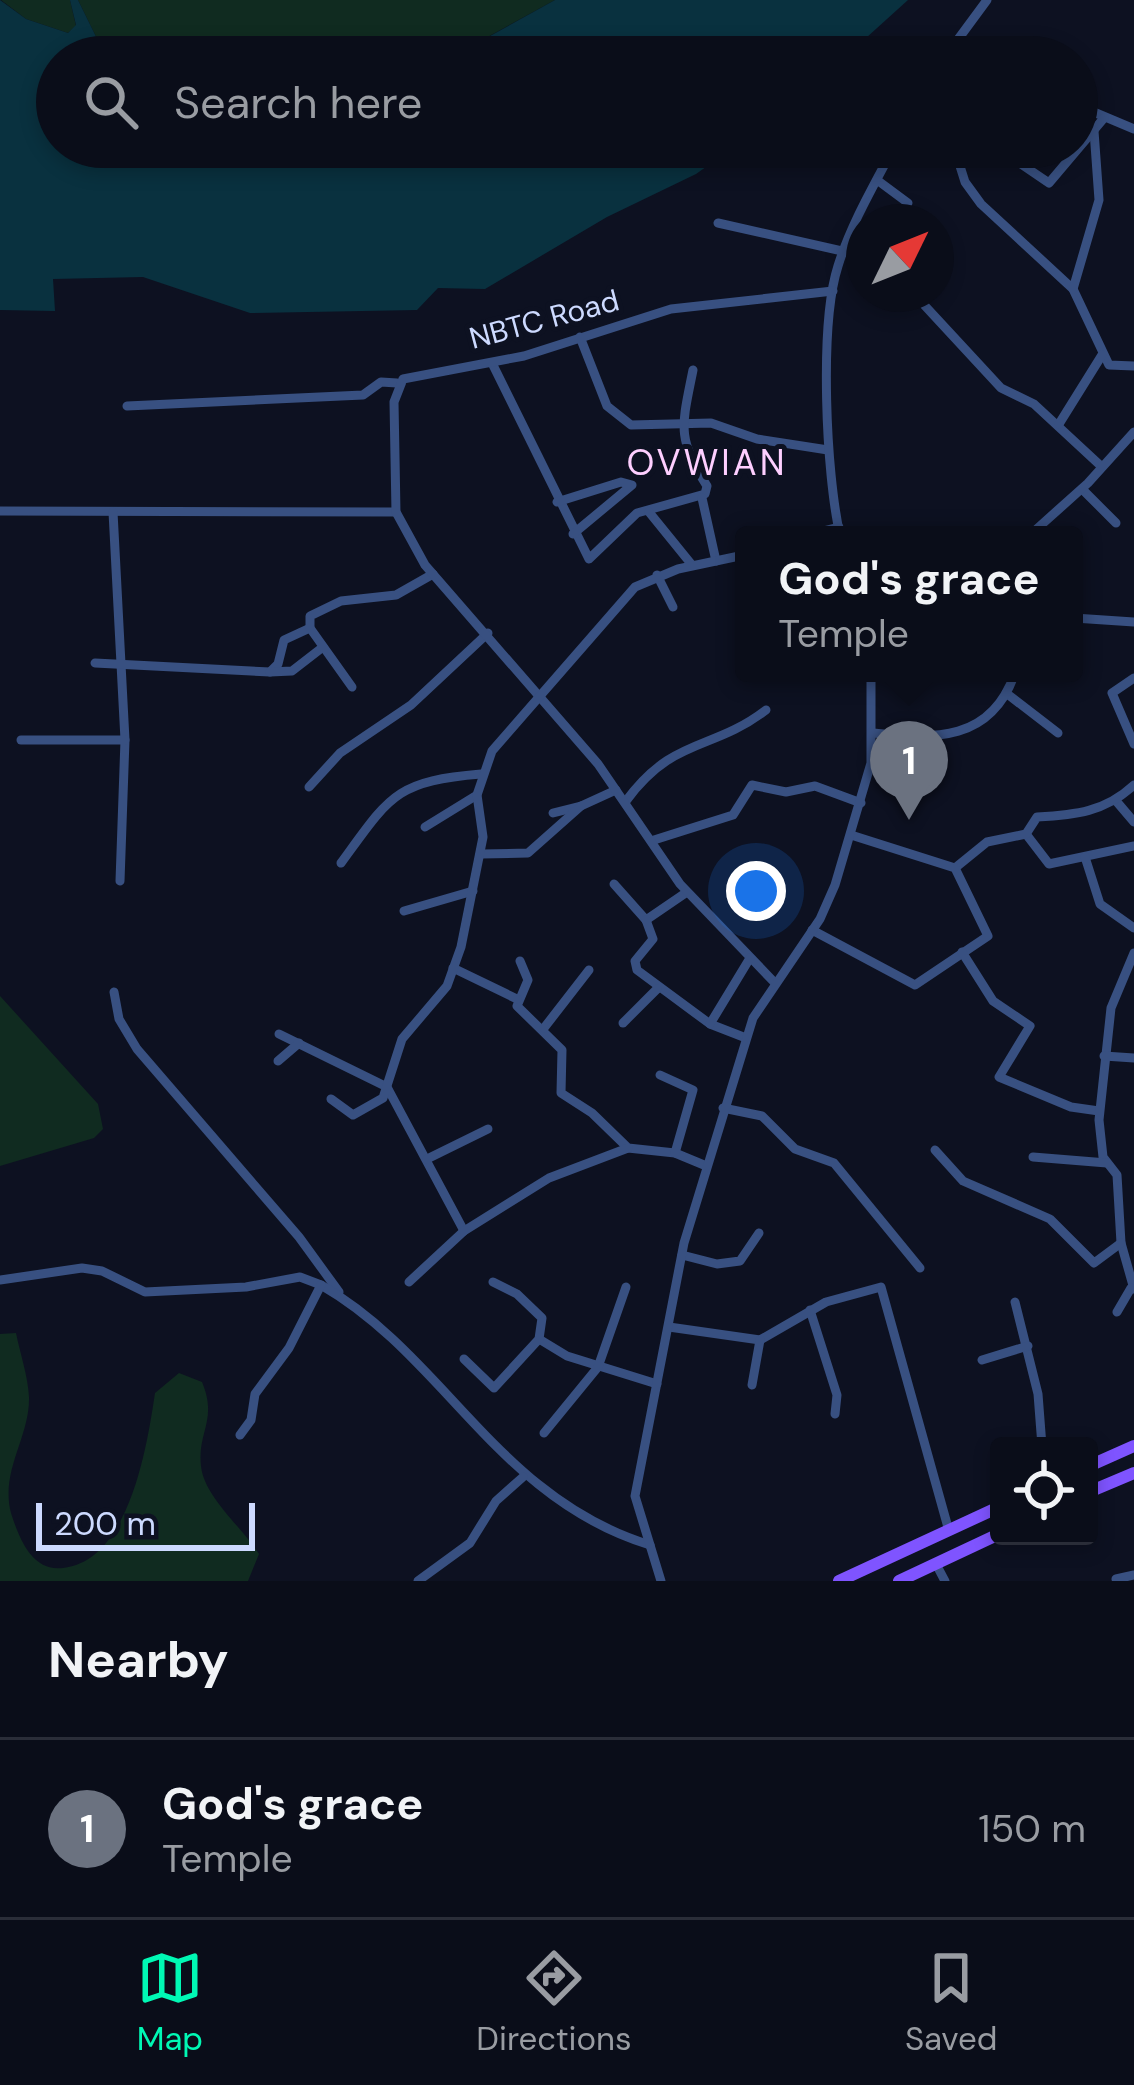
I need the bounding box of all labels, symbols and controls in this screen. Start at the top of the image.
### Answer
search box [36,36,1098,168]
icon: search [78,69,144,135]
text: Search here [174,73,422,132]
north arrow [846,204,954,312]
street label: NBTC Road [465,280,623,358]
district label: OVWIAN [626,439,788,486]
popup [735,526,1083,682]
text: God's grace [778,549,1040,608]
text: Temple [778,608,909,659]
pin: 1 [870,721,948,820]
your location [726,861,786,921]
map controls [990,1437,1098,1545]
button: locate [990,1437,1098,1545]
scale bar [36,1497,255,1550]
text: 200 m [54,1502,156,1545]
text: Nearby [48,1626,229,1693]
text: God's grace [162,1774,423,1833]
text: 1 [80,1803,94,1854]
text: 150 m [978,1803,1086,1854]
text: Temple [162,1833,293,1884]
tab: Map [137,1945,203,2060]
tab: Directions [476,1945,632,2060]
tab: Saved [905,1945,997,2060]

